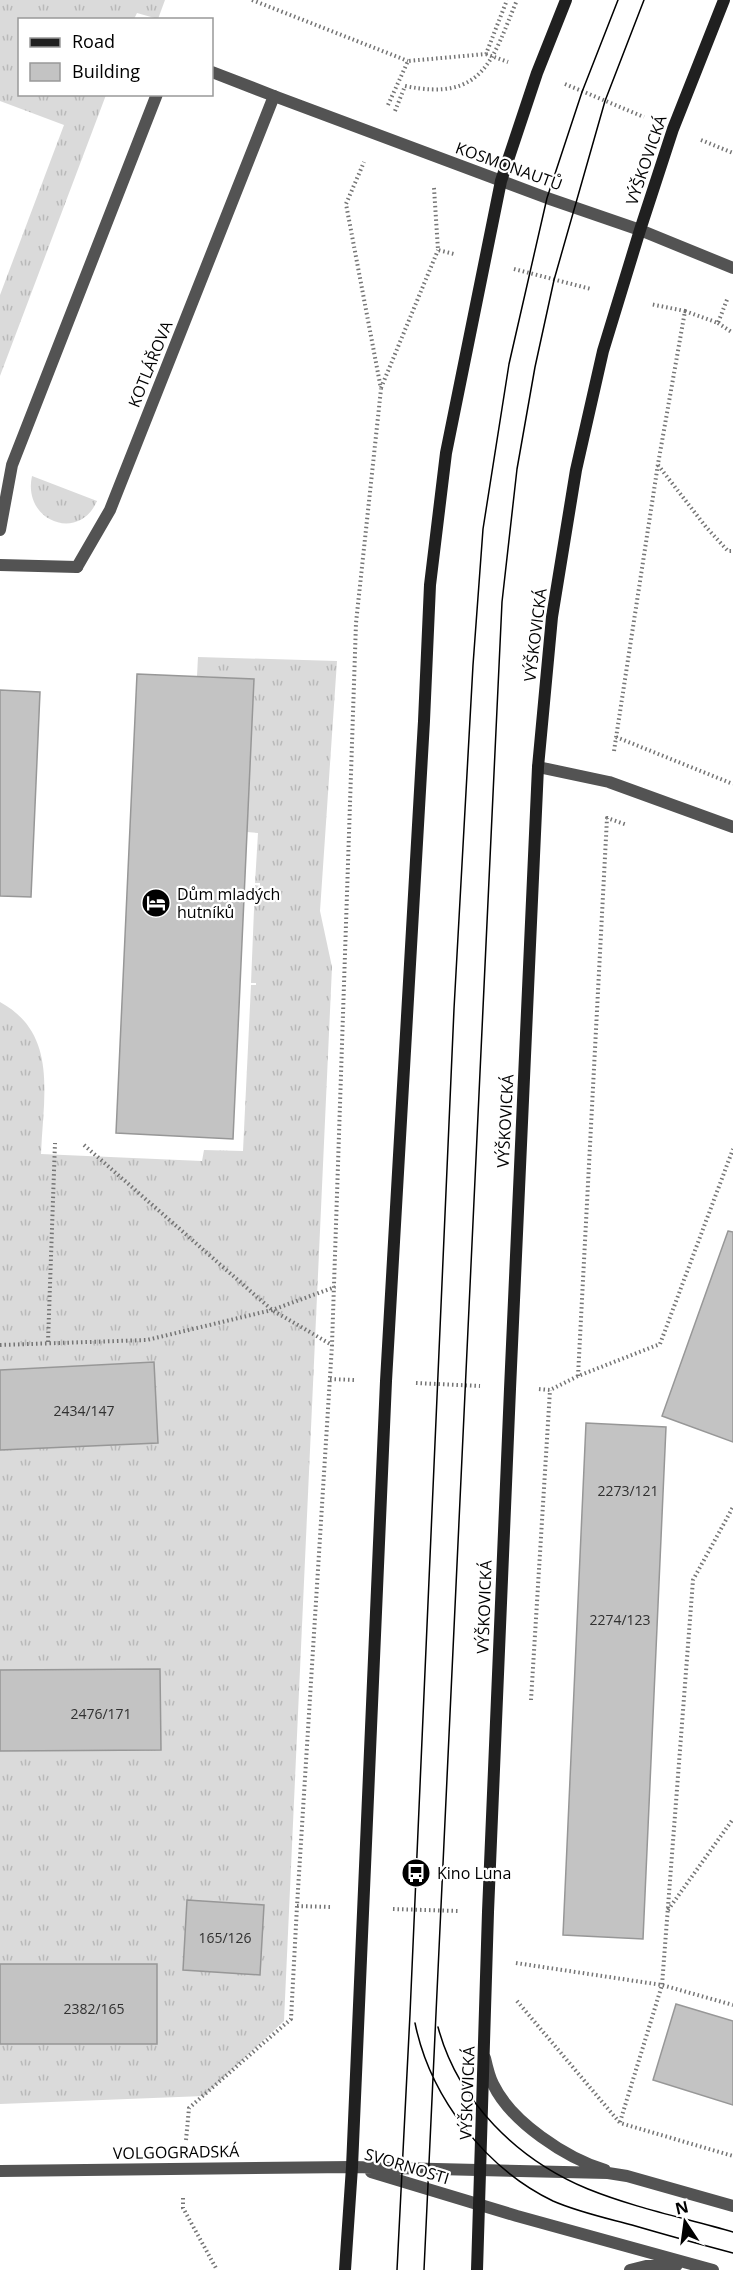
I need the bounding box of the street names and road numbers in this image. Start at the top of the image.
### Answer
street label: VÝŠKOVICKÁ [620,111,672,208]
street label: KOSMONAUTŮ [453,136,565,196]
street label: KOTLÁŘOVA [123,317,178,411]
street label: VÝŠKOVICKÁ [518,586,552,683]
street label: VÝŠKOVICKÁ [492,1073,518,1168]
street label: VÝŠKOVICKÁ [471,1559,497,1654]
street label: VÝŠKOVICKÁ [454,2045,480,2140]
street label: VOLGOGRADSKÁ [113,2140,240,2164]
street label: SVORNOSTI [362,2143,452,2189]

